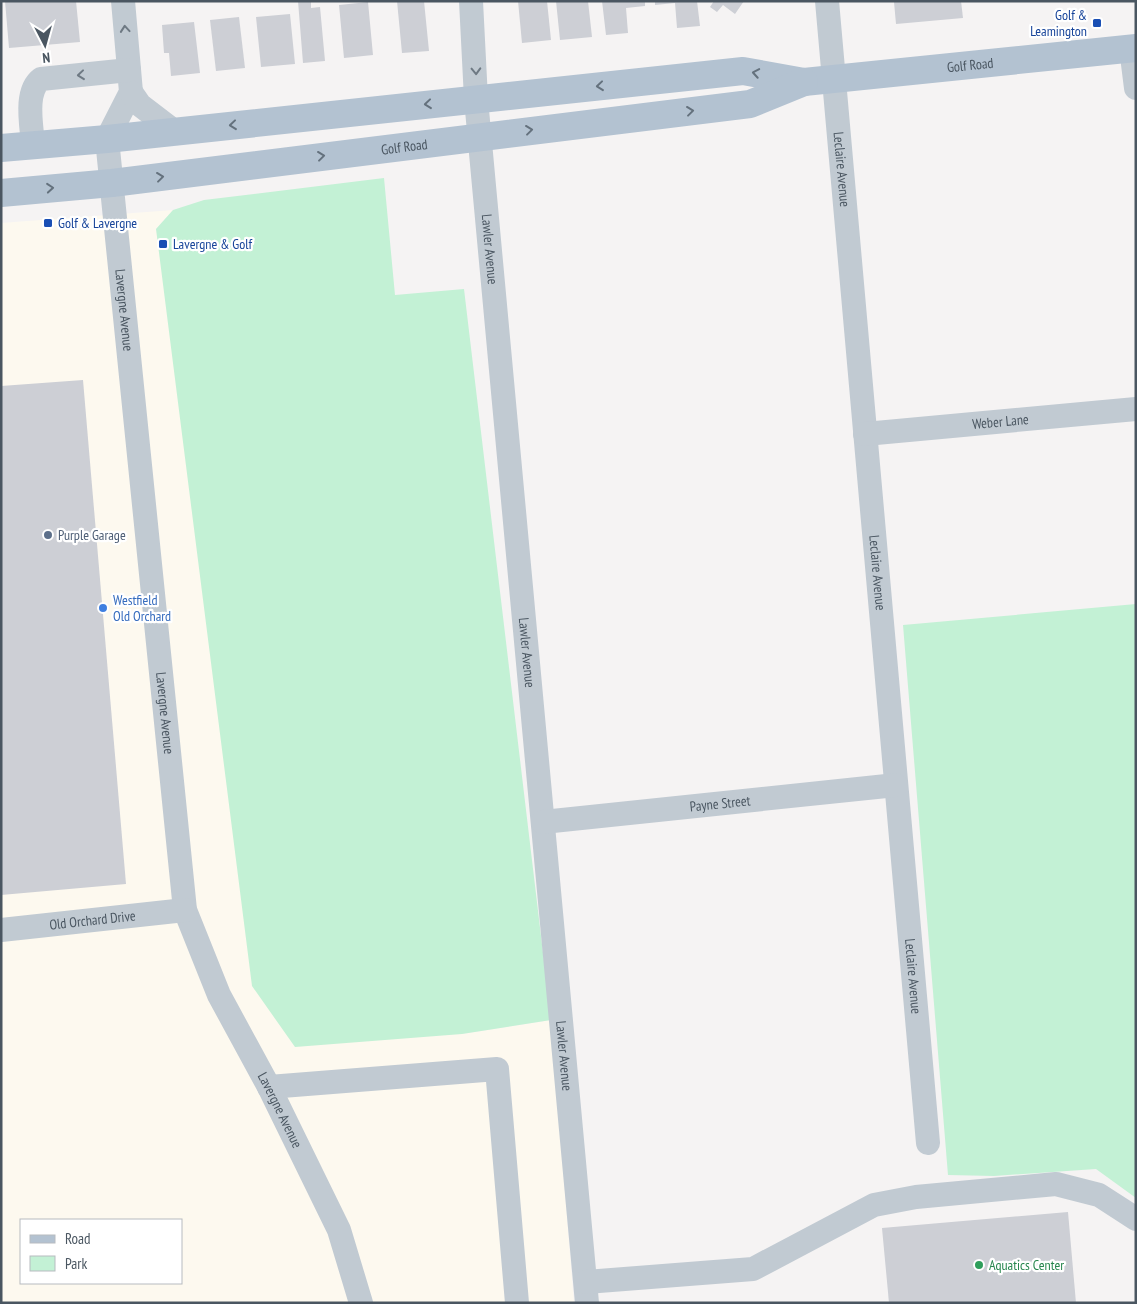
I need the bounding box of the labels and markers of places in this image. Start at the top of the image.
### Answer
place label: Golf & Leamington [1030,6,1087,40]
marker: Golf & Leamington [1091,17,1103,29]
place label: Golf & Lavergne [58,214,137,232]
marker: Golf & Lavergne [42,217,54,229]
place label: Lavergne & Golf [173,235,253,253]
marker: Lavergne & Golf [157,238,169,250]
place label: Purple Garage [58,526,126,544]
marker: Purple Garage [42,529,54,541]
place label: Westfield Old Orchard [113,591,171,625]
marker: Westfield Old Orchard [97,602,109,614]
place label: Aquatics Center [989,1256,1064,1274]
marker: Aquatics Center [973,1259,985,1271]

